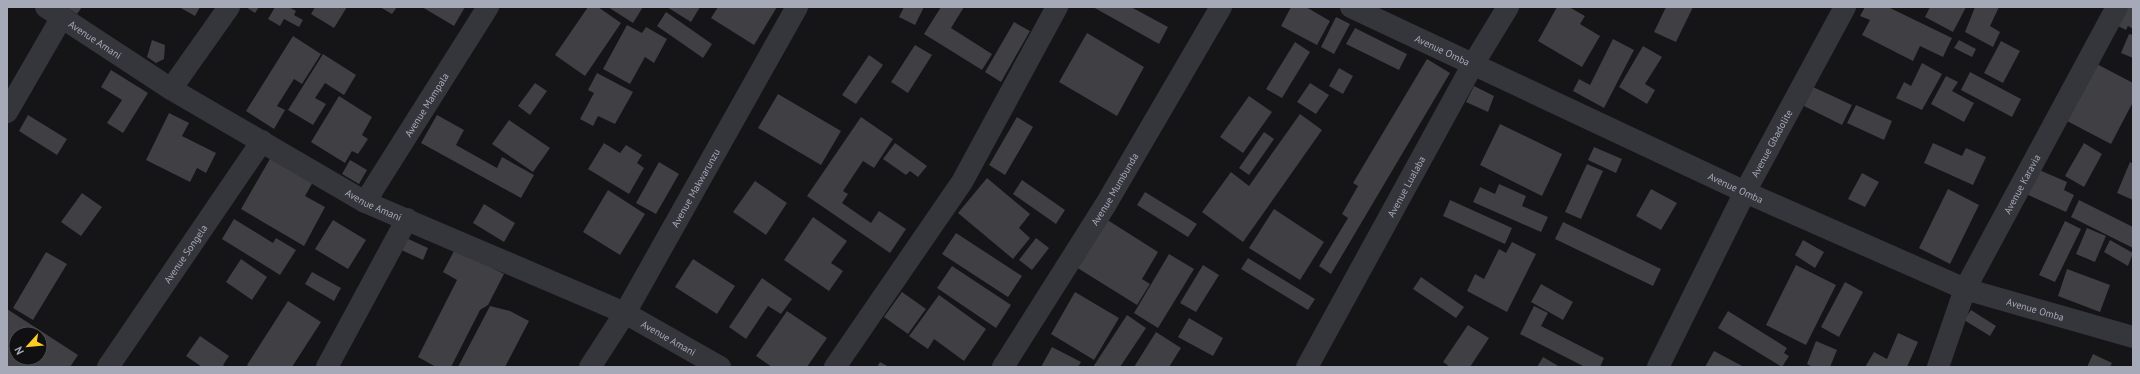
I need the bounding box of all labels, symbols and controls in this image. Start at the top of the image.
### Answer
street label: Avenue Amani [66,18,124,62]
street label: Avenue Omba [1413,32,1472,69]
street label: Avenue Mampala [402,71,452,139]
street label: Avenue Gbadolite [1748,107,1795,180]
street label: Avenue Makwarunzu [669,146,723,230]
street label: Avenue Mumbunda [1088,151,1141,228]
street label: Avenue Karavia [2001,152,2043,216]
street label: Avenue Lualaba [1385,154,1428,219]
street label: Avenue Omba [1706,170,1765,206]
street label: Avenue Amani [343,186,404,224]
street label: Avenue Songela [161,222,210,286]
street label: Avenue Omba [2005,295,2066,324]
street label: Avenue Amani [639,318,698,359]
north arrow [8,326,48,366]
text: N [11,344,27,357]

